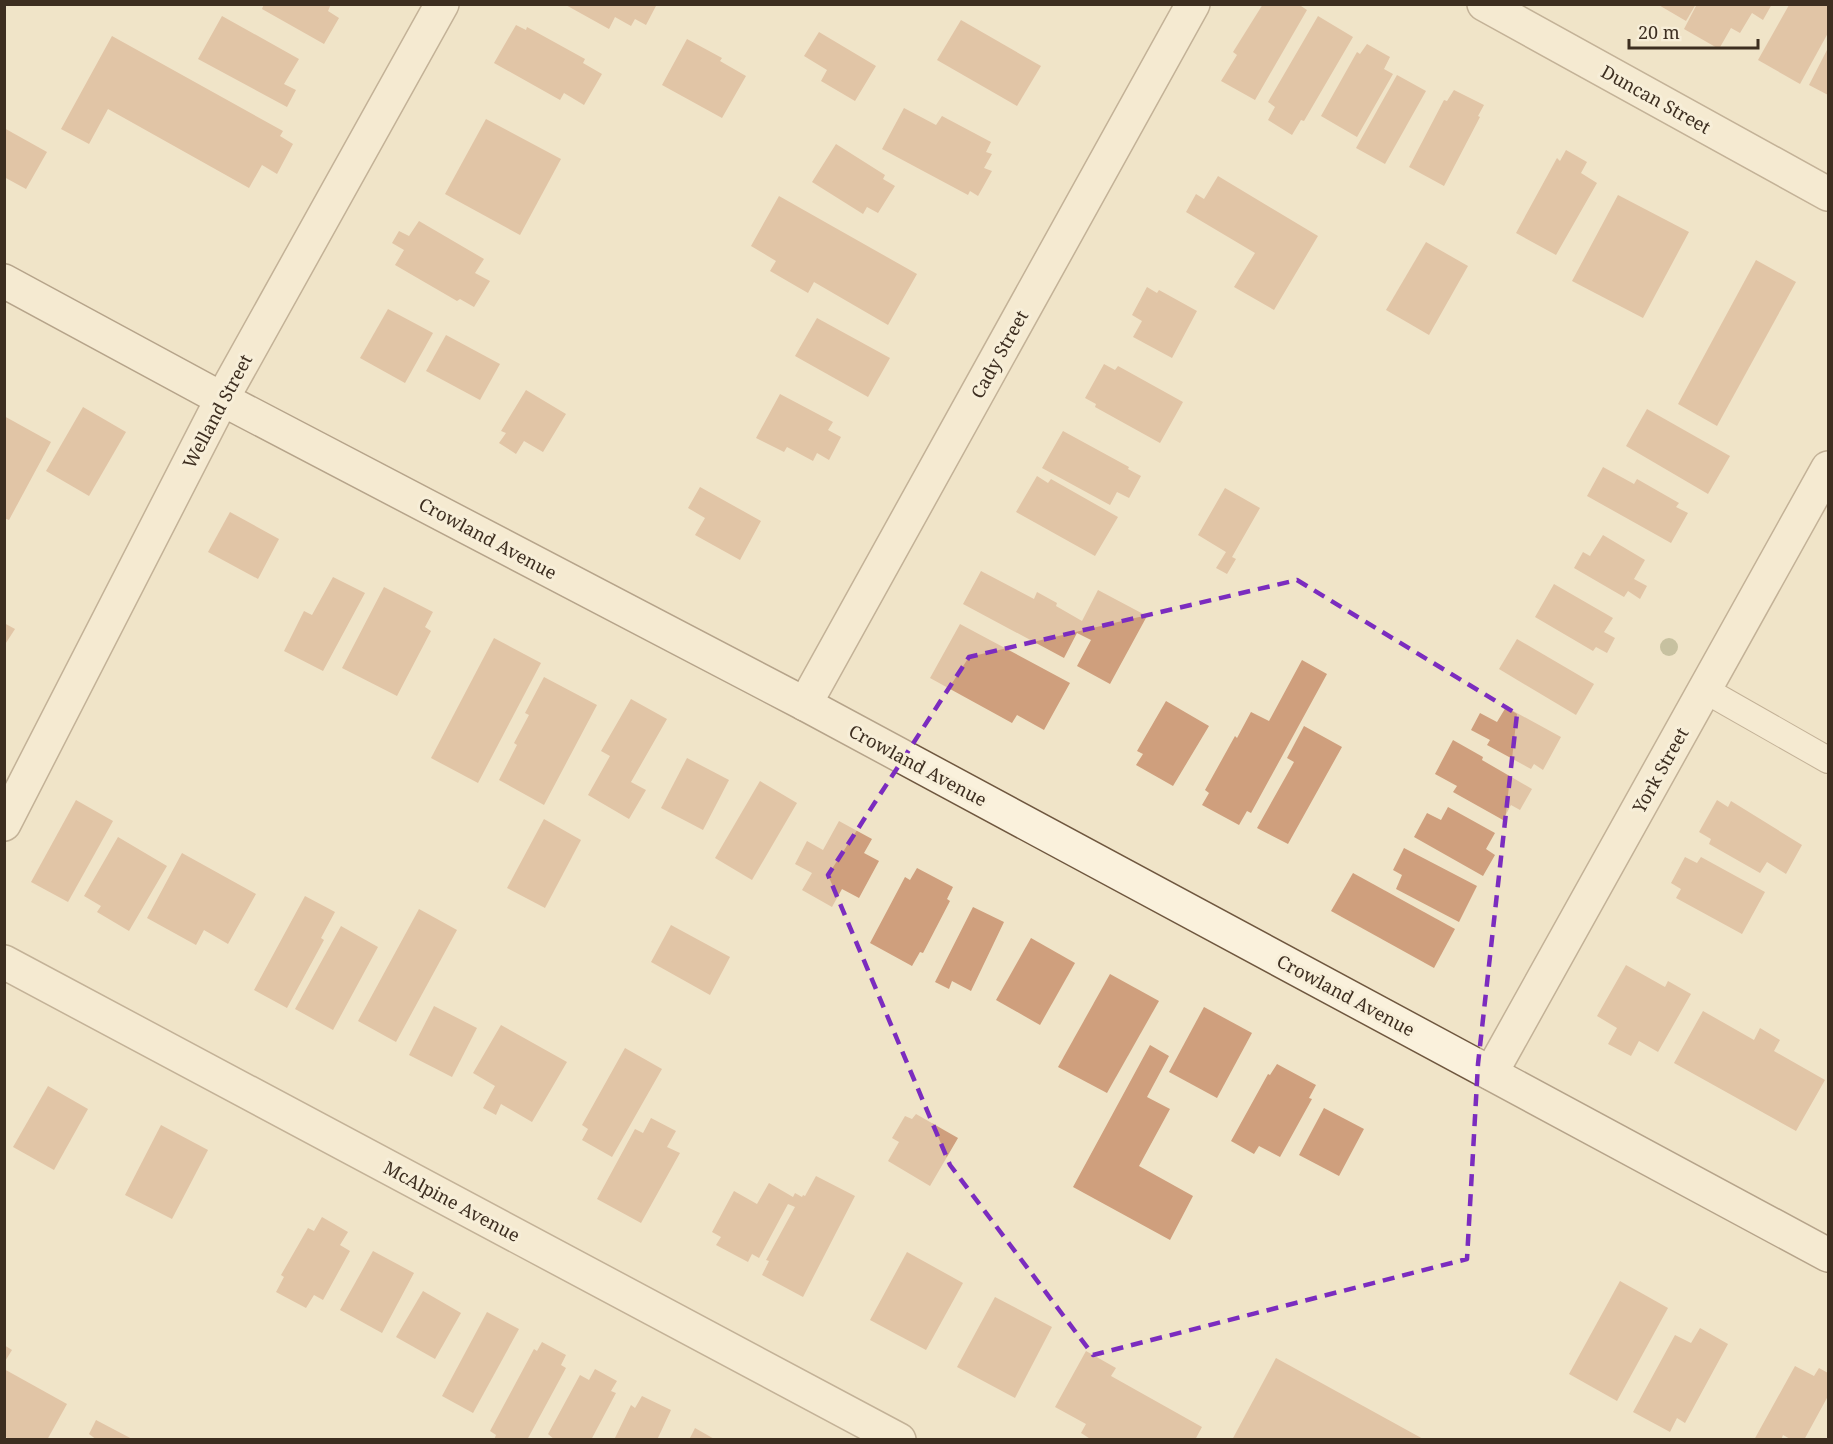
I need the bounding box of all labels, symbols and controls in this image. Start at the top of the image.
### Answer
scale bar [1629,12,1758,50]
text: 20 m [1638,20,1680,44]
street label: Duncan Street [1597,59,1715,139]
street label: Cady Street [965,306,1033,402]
street label: Welland Street [177,350,257,472]
street label: Crowland Avenue [415,492,561,584]
street label: Crowland Avenue [845,719,991,811]
street label: York Street [1626,723,1693,818]
street label: Crowland Avenue [1273,949,1419,1041]
street label: McAlpine Avenue [380,1155,524,1247]

